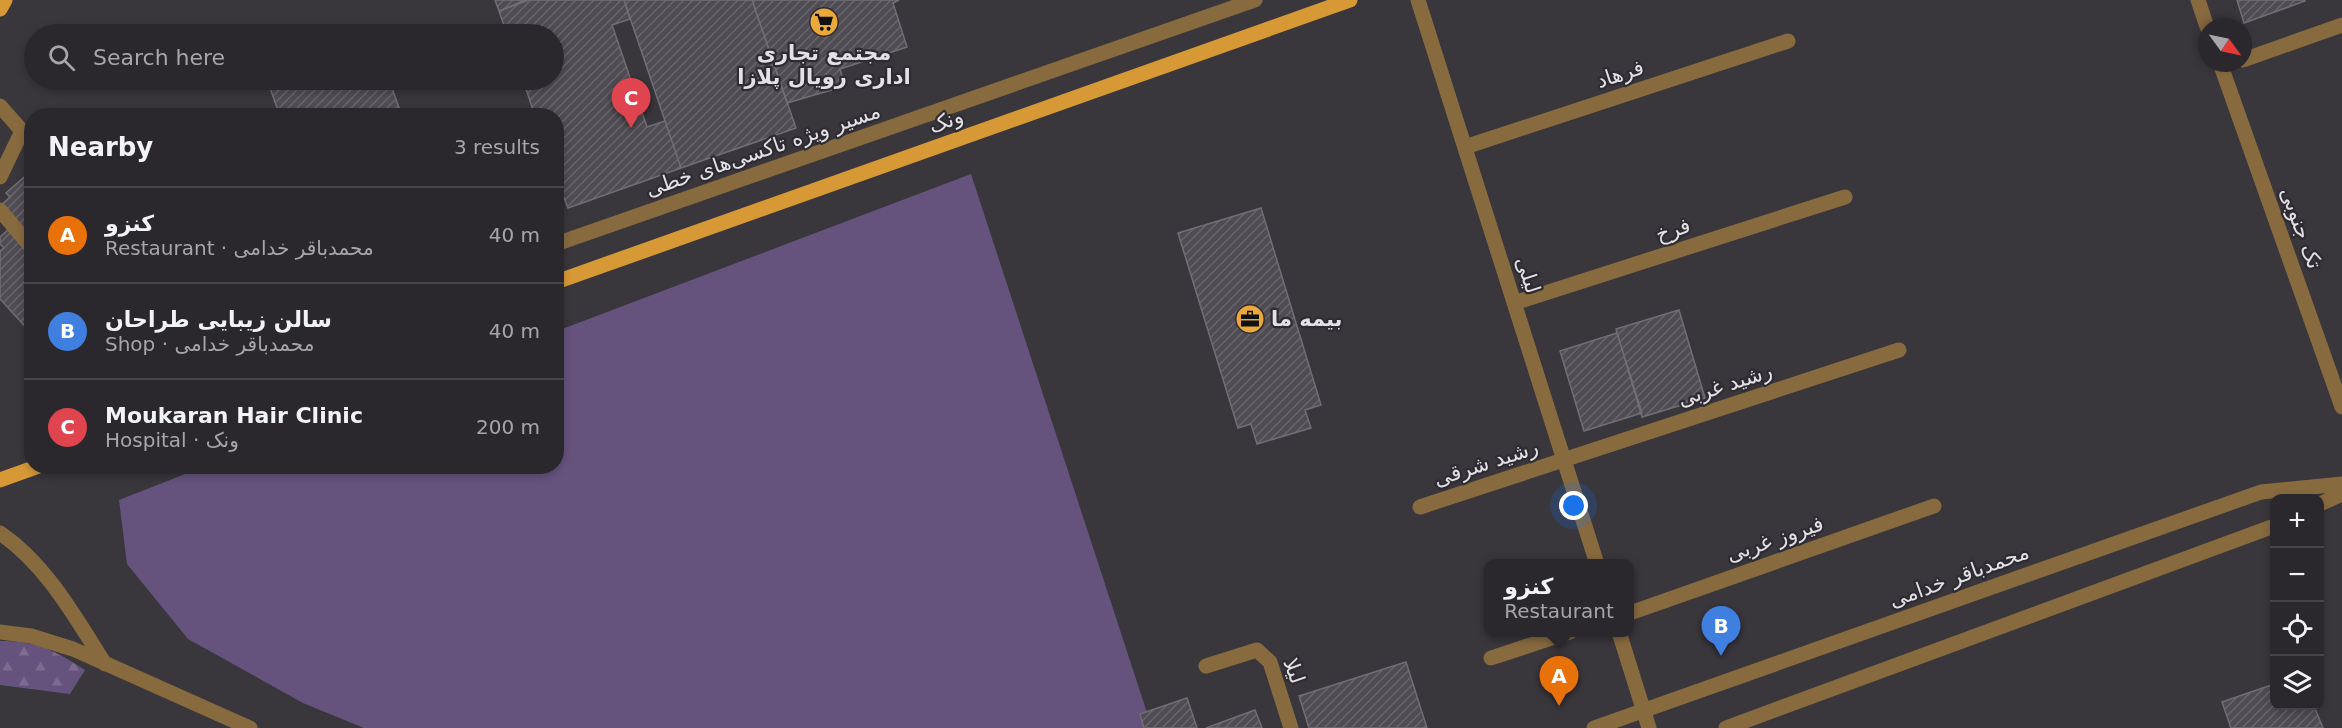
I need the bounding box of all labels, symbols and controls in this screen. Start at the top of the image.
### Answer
supermarket icon: مجتمع تجاری اداری رویال پلازا [808,6,840,38]
north arrow [2198,18,2252,72]
search box [24,24,564,90]
icon: search [45,41,78,74]
place label: مجتمع تجاری اداری رویال پلازا [737,41,911,89]
text: Search here [93,45,225,70]
street label: فرهاد [1593,55,1647,93]
pin: C [612,78,650,128]
street label: مسیر ویژه تاکسی‌های خطی [643,99,883,201]
street label: ونک [926,104,966,138]
text: Nearby [48,132,153,162]
text: 3 results [454,135,540,159]
street label: تک جنوبی [2275,184,2327,272]
text: کنزو [105,211,154,236]
street label: فرخ [1653,213,1693,247]
text: A [60,223,75,247]
text: 40 m [489,223,540,247]
text: Restaurant · محمدباقر خدامی [105,236,374,260]
street label: لیلی [1511,254,1545,296]
office icon: بیمه ما [1234,303,1266,335]
text: سالن زیبایی طراحان [105,307,332,332]
place label: بیمه ما [1271,307,1342,331]
text: B [60,319,75,343]
text: 40 m [489,319,540,343]
text: Shop · محمدباقر خدامی [105,332,314,356]
street label: رشید غربی [1675,358,1775,412]
text: Moukaran Hair Clinic [105,403,363,428]
text: C [60,415,75,439]
text: 200 m [476,415,540,439]
text: Hospital · ونک [105,428,239,452]
street label: رشید شرقی [1431,435,1541,491]
your location [1559,491,1588,520]
map controls [2270,494,2324,710]
button: + [2270,494,2324,548]
street label: فیروز غربی [1723,511,1827,567]
street label: محمدباقر خدامی [1886,540,2032,612]
button: − [2270,548,2324,602]
popup [1484,559,1634,637]
text: کنزو [1504,574,1553,599]
text: Restaurant [1504,599,1614,623]
button: locate [2270,602,2324,656]
pin: B [1702,606,1740,656]
street label: لیلا [1278,655,1310,687]
pin: A [1540,656,1578,706]
button: layers [2270,656,2324,710]

